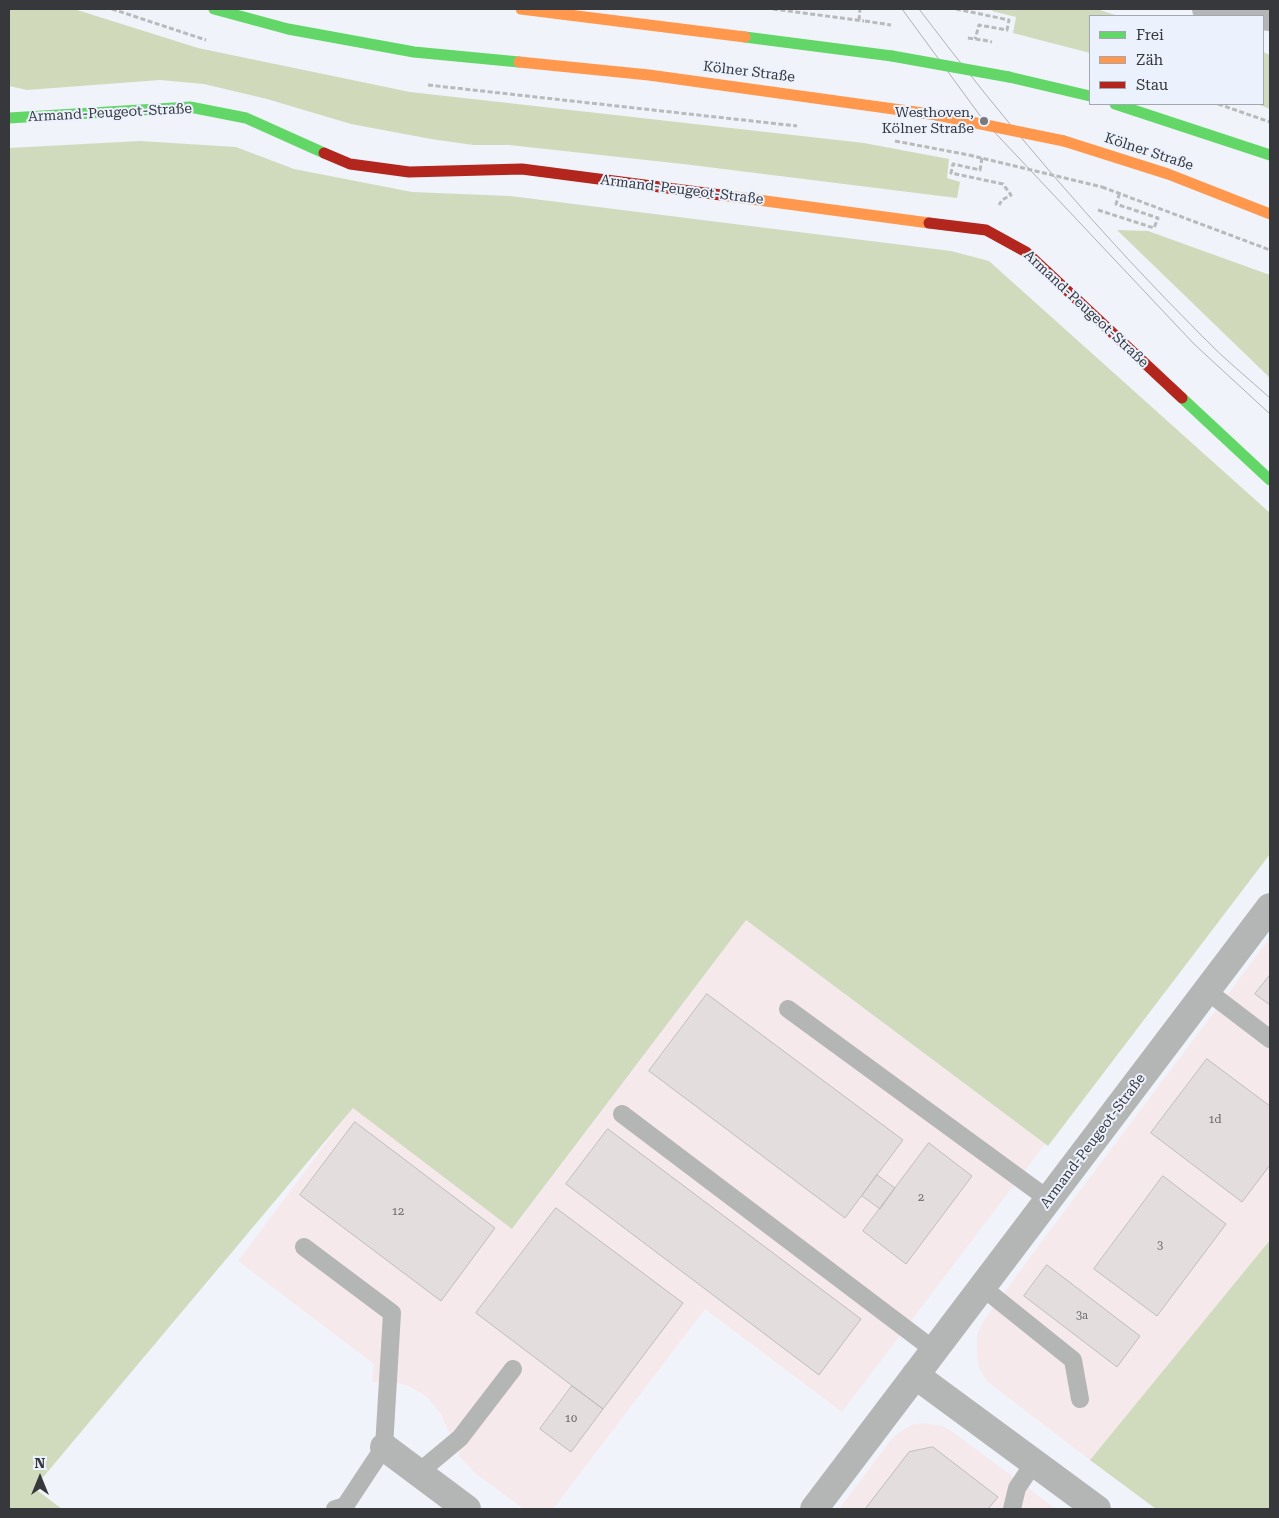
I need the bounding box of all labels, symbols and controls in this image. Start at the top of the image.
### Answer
legend [1089,15,1264,105]
text: Frei [1136,26,1164,44]
text: Zäh [1136,51,1163,69]
street label: Kölner Straße [702,58,796,86]
text: Stau [1136,76,1168,94]
street label: Armand-Peugeot-Straße [28,100,192,126]
place label: Westhoven, Kölner Straße [882,105,974,138]
marker: Westhoven, Kölner Straße [978,115,990,127]
street label: Kölner Straße [1102,130,1196,174]
street label: Armand-Peugeot-Straße [600,172,764,208]
street label: Armand-Peugeot-Straße [1020,247,1152,371]
street label: Armand-Peugeot-Straße [1037,1070,1149,1212]
house number: 1d [1208,1113,1222,1127]
house number: 2 [918,1191,924,1205]
house number: 12 [392,1205,404,1219]
house number: 3 [1157,1239,1163,1253]
house number: 3a [1076,1309,1088,1323]
house number: 10 [565,1412,577,1426]
north arrow [15,1453,65,1503]
text: N [35,1455,45,1471]

